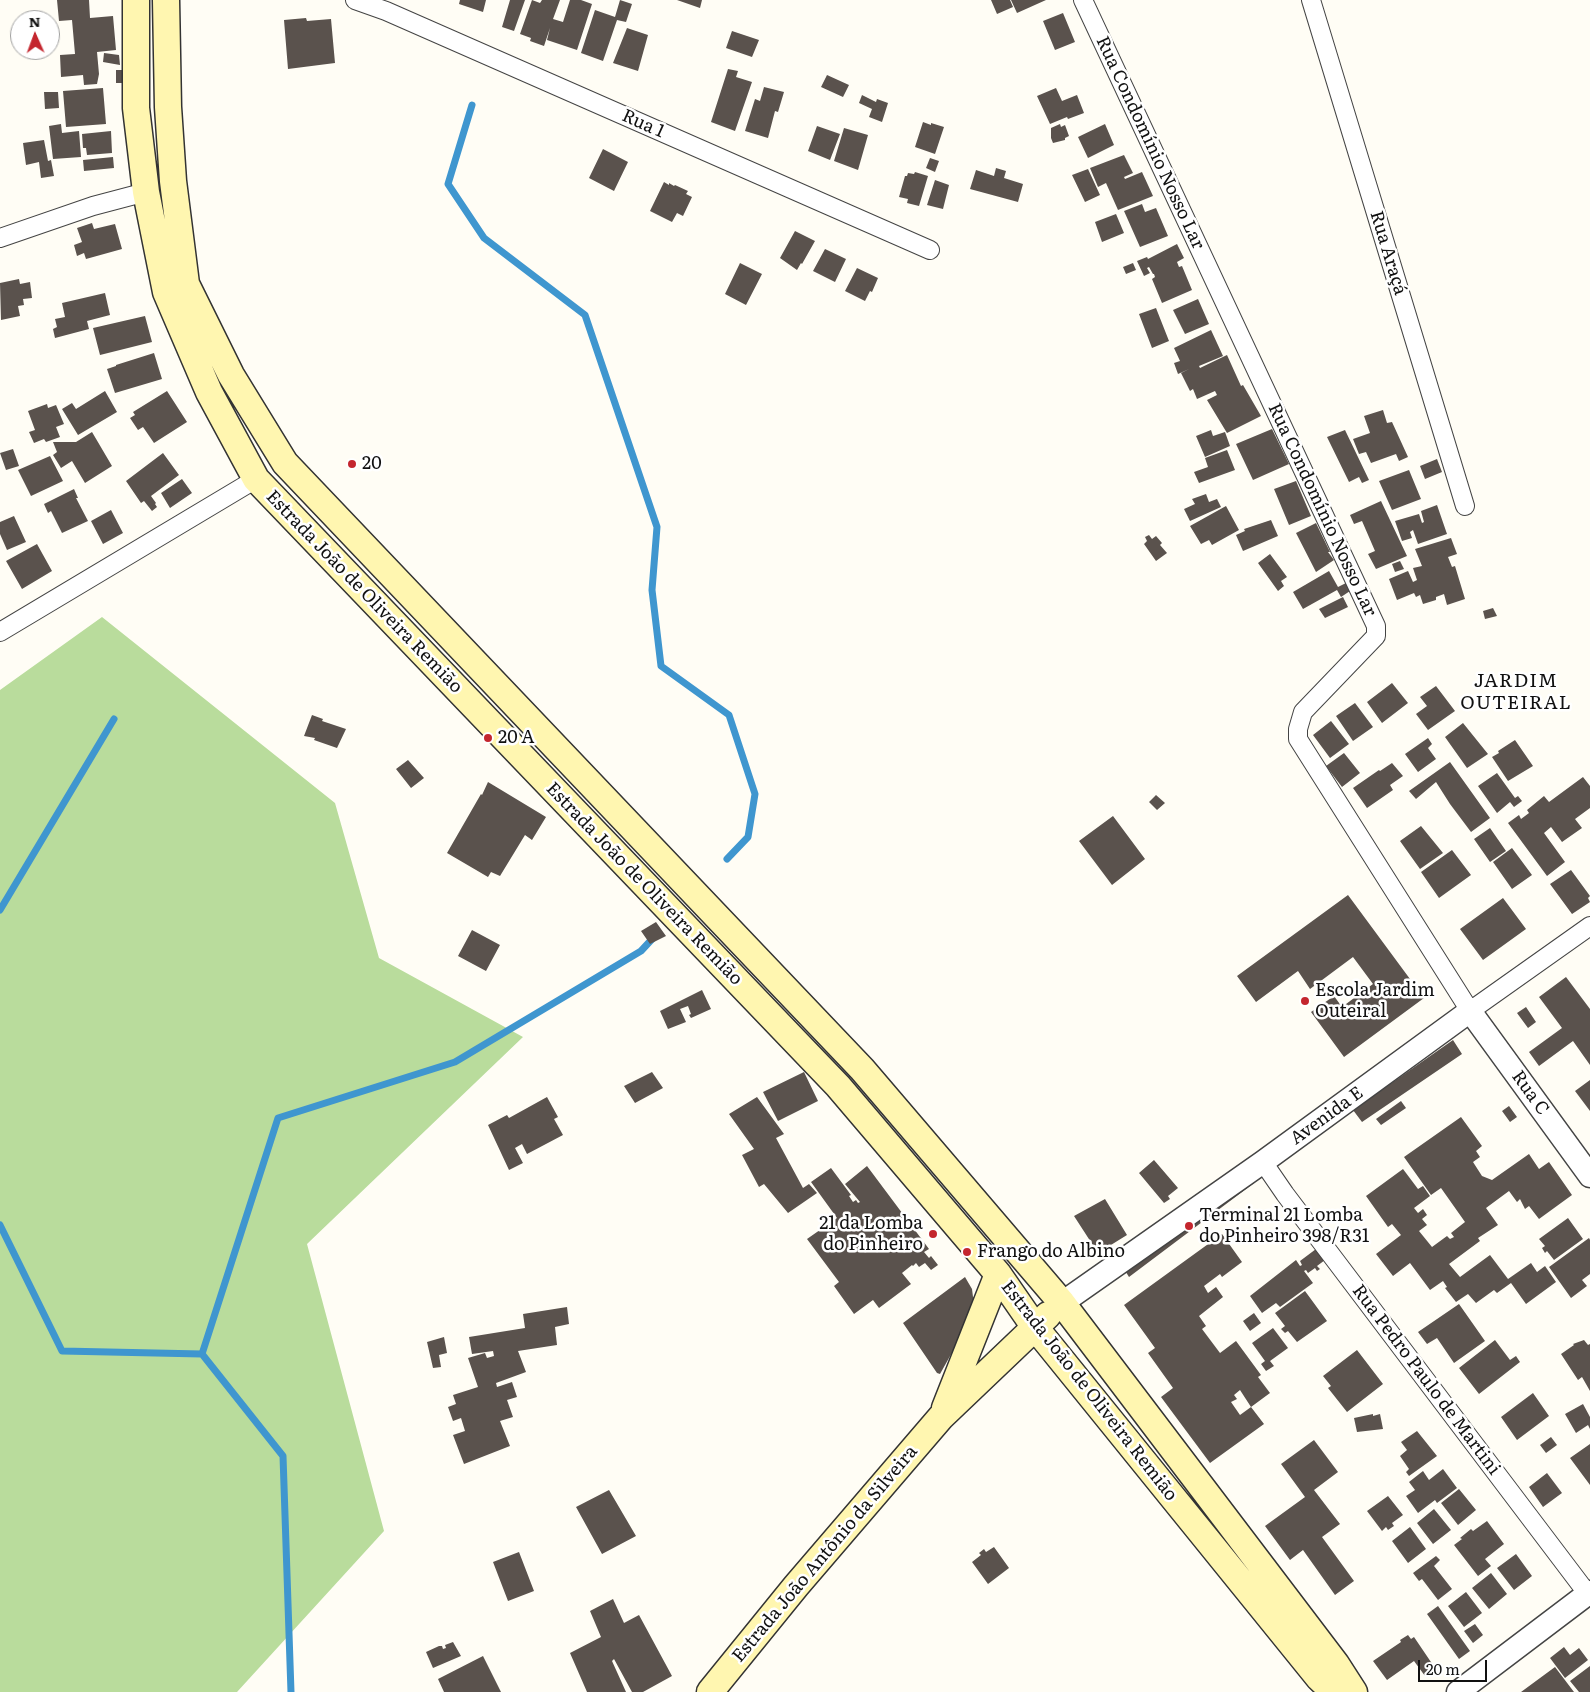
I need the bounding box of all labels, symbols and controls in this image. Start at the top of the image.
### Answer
north arrow [10,10,60,60]
text: N [28,11,41,31]
street label: Rua Condomínio Nosso Lar [1091,33,1209,253]
street label: Rua 1 [618,105,668,143]
street label: Rua Araçá [1365,208,1411,298]
street label: Rua Condomínio Nosso Lar [1263,400,1381,620]
place label: 20 [362,453,382,475]
marker: 20 [346,458,358,470]
street label: Estrada João de Oliveira Remião [261,486,467,698]
district label: JARDIM OUTEIRAL [1459,670,1573,714]
place label: 20 A [498,727,534,749]
marker: 20 A [482,732,494,744]
street label: Estrada João de Oliveira Remião [541,778,747,990]
place label: Escola Jardim Outeiral [1315,980,1435,1022]
marker: Escola Jardim Outeiral [1299,995,1311,1007]
street label: Rua C [1507,1067,1553,1119]
street label: Avenida E [1286,1082,1368,1150]
place label: Terminal 21 Lomba do Pinheiro 398/R31 [1199,1205,1369,1248]
place label: 21 da Lomba do Pinheiro [819,1213,923,1256]
marker: Terminal 21 Lomba do Pinheiro 398/R31 [1183,1220,1195,1232]
marker: 21 da Lomba do Pinheiro [927,1228,939,1240]
place label: Frango do Albino [977,1241,1125,1263]
marker: Frango do Albino [961,1246,973,1258]
street label: Estrada João de Oliveira Remião [996,1277,1182,1505]
street label: Rua Pedro Paulo de Martini [1347,1281,1505,1479]
street label: Estrada João Antônio da Silveira [728,1441,922,1667]
scale bar [1420,1650,1489,1682]
text: 20 m [1426,1657,1460,1680]

